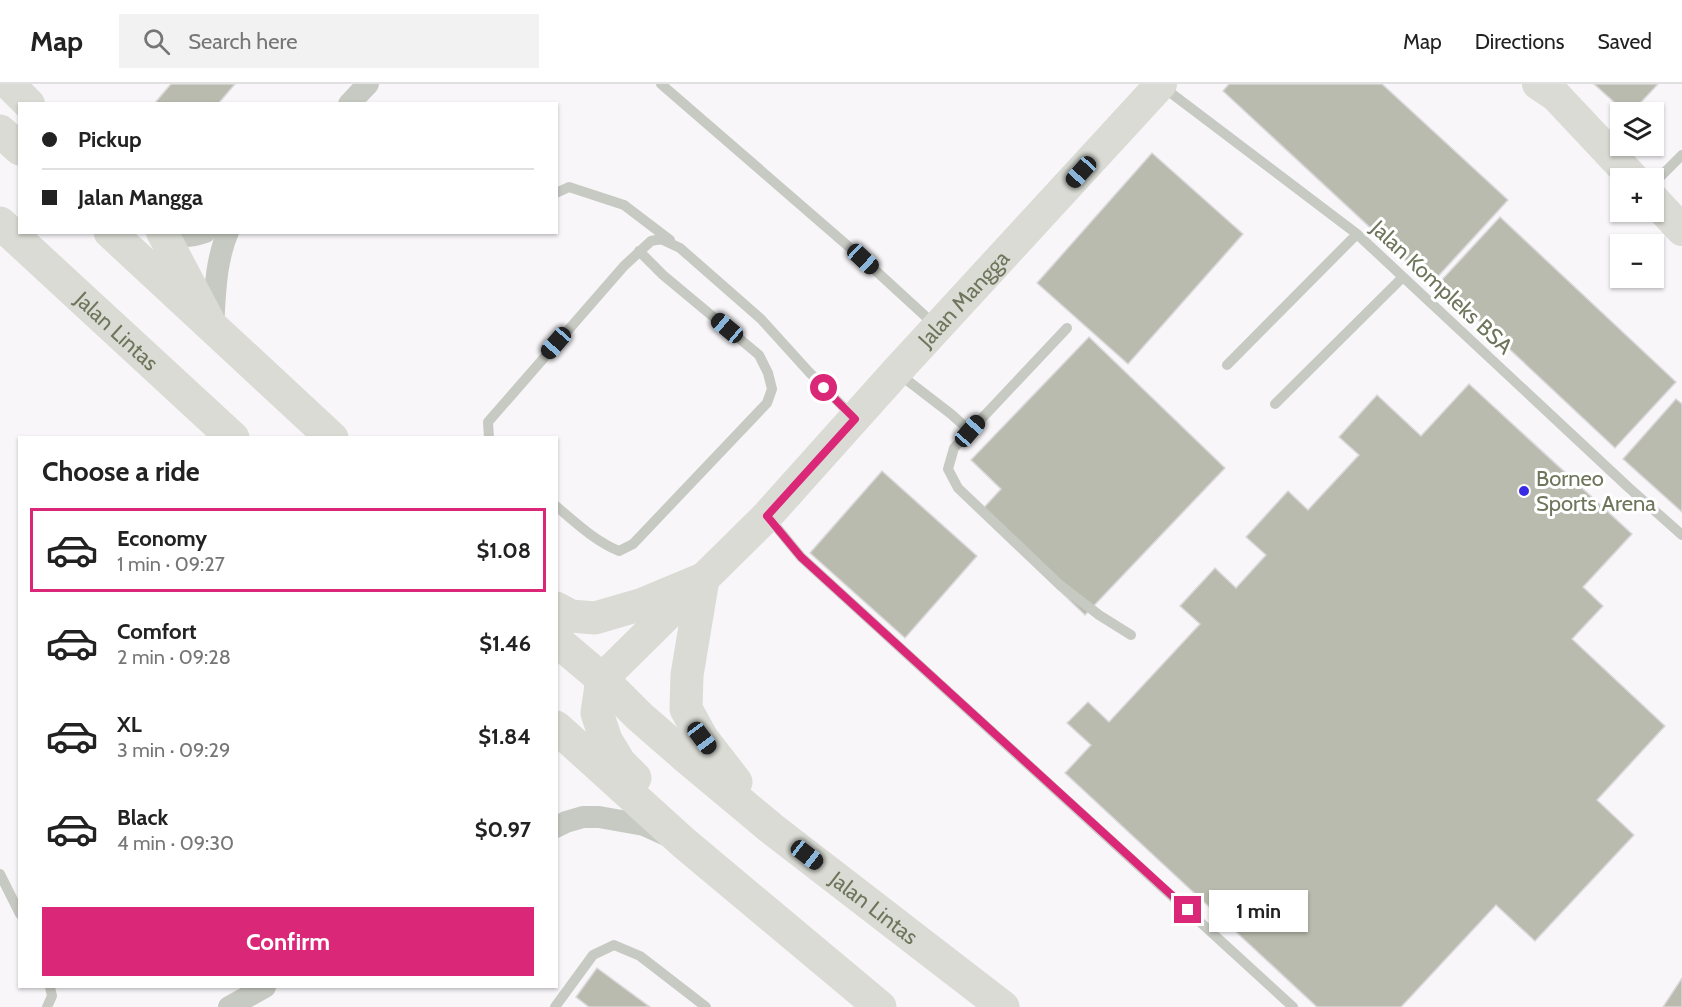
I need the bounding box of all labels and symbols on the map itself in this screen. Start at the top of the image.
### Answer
car [1062,153,1100,191]
street label: Jalan Kompleks BSA [1364,214,1518,360]
car [844,240,882,278]
street label: Jalan Mangga [912,245,1015,354]
street label: Jalan Lintas [68,285,164,376]
car [707,310,747,346]
car [537,324,575,362]
route start [810,374,837,401]
car [951,412,989,450]
place label: Borneo Sports Arena [1536,465,1656,517]
marker: Borneo Sports Arena [1517,484,1531,498]
car [684,718,720,758]
car [787,837,827,873]
street label: Jalan Lintas [824,865,923,950]
callout: 1 min [1209,889,1308,931]
route end [1174,896,1201,923]

